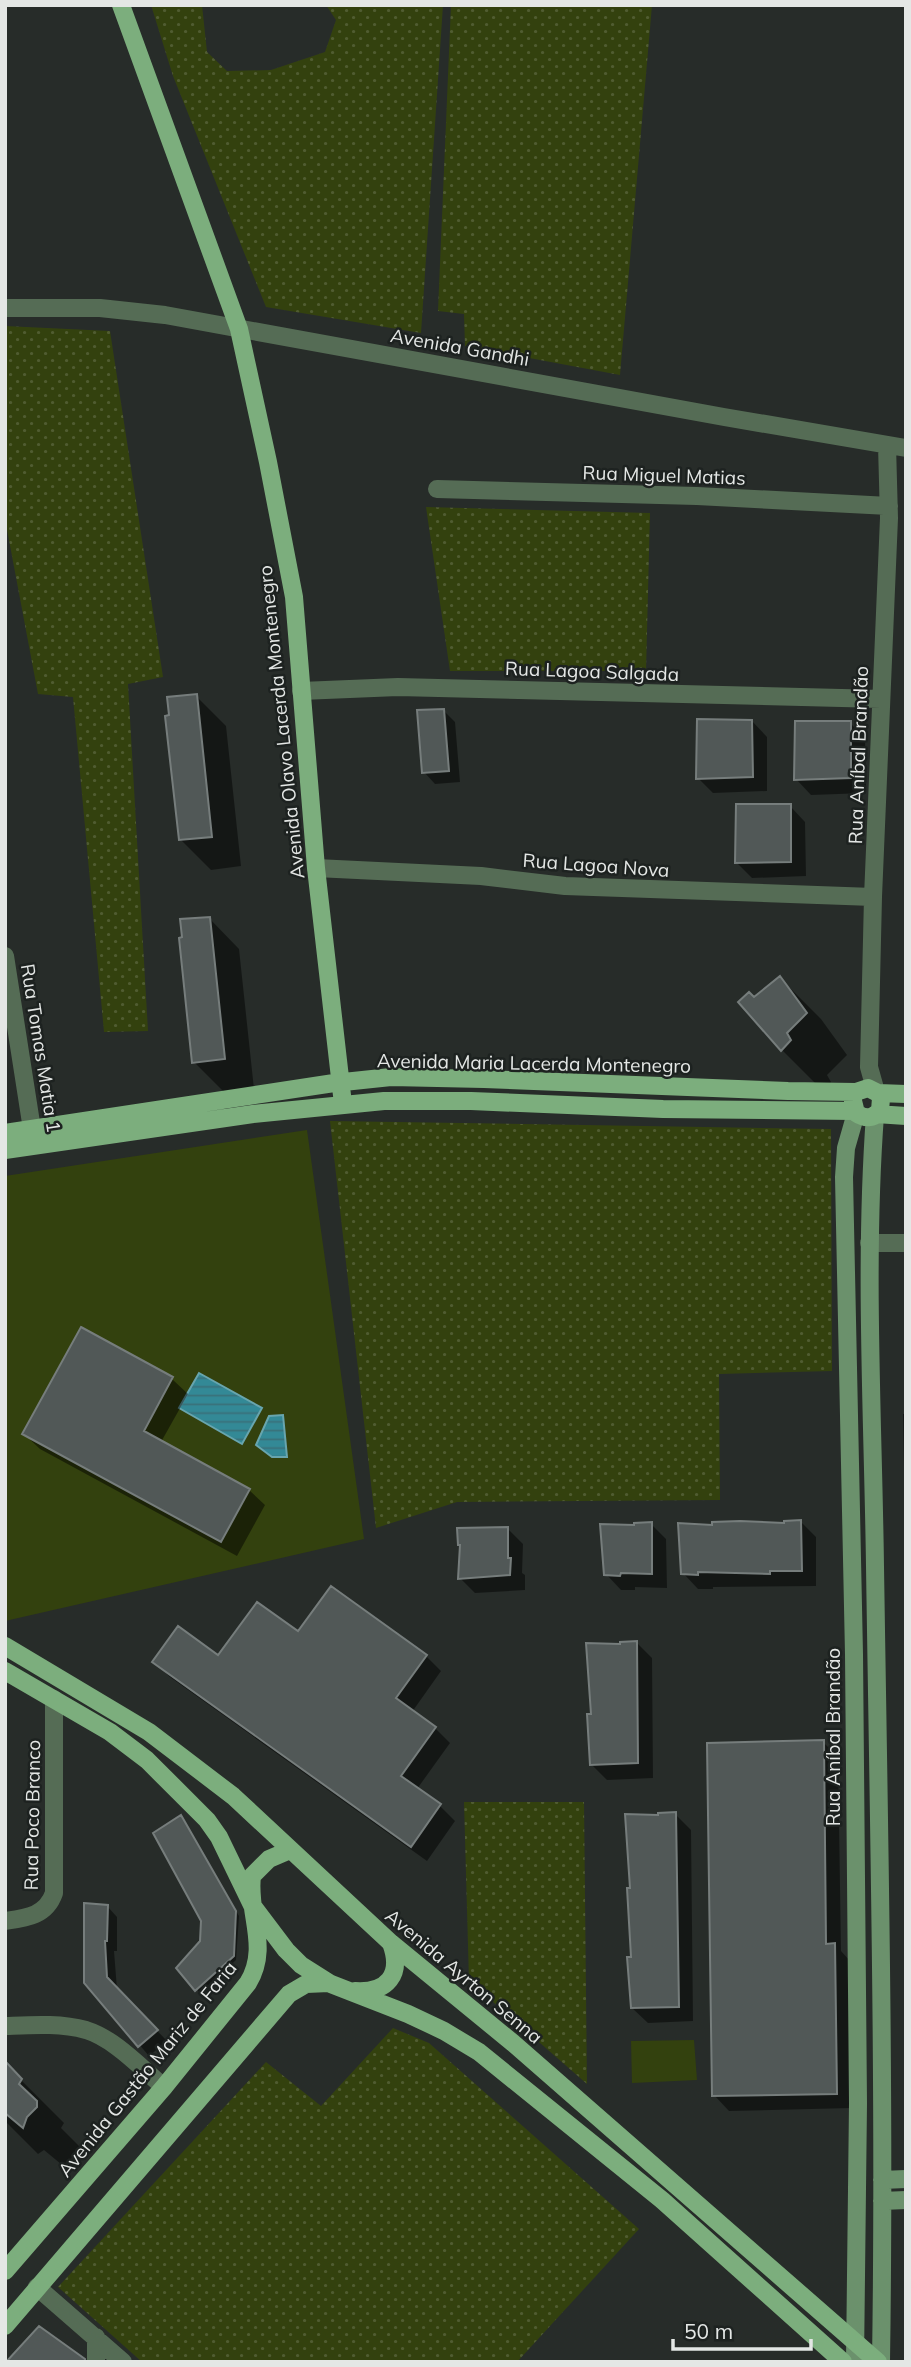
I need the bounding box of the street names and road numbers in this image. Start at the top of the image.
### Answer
street label: Avenida Gandhi [389,323,531,371]
street label: Rua Miguel Matias [582,460,746,490]
street label: Avenida Olavo Lacerda Montenegro [253,564,309,880]
street label: Rua Lagoa Salgada [504,656,680,686]
street label: Rua Aníbal Brandão [843,665,873,845]
street label: Rua Lagoa Nova [522,848,670,882]
street label: Rua Tomas Matia 1 [16,962,66,1134]
street label: Avenida Maria Lacerda Montenegro [377,1048,691,1078]
street label: Rua Aníbal Brandão [821,1648,845,1826]
street label: Rua Poco Branco [19,1739,45,1891]
street label: Avenida Ayrton Senna [381,1903,547,2049]
street label: Avenida Gastão Mariz de Faria [52,1956,242,2182]

